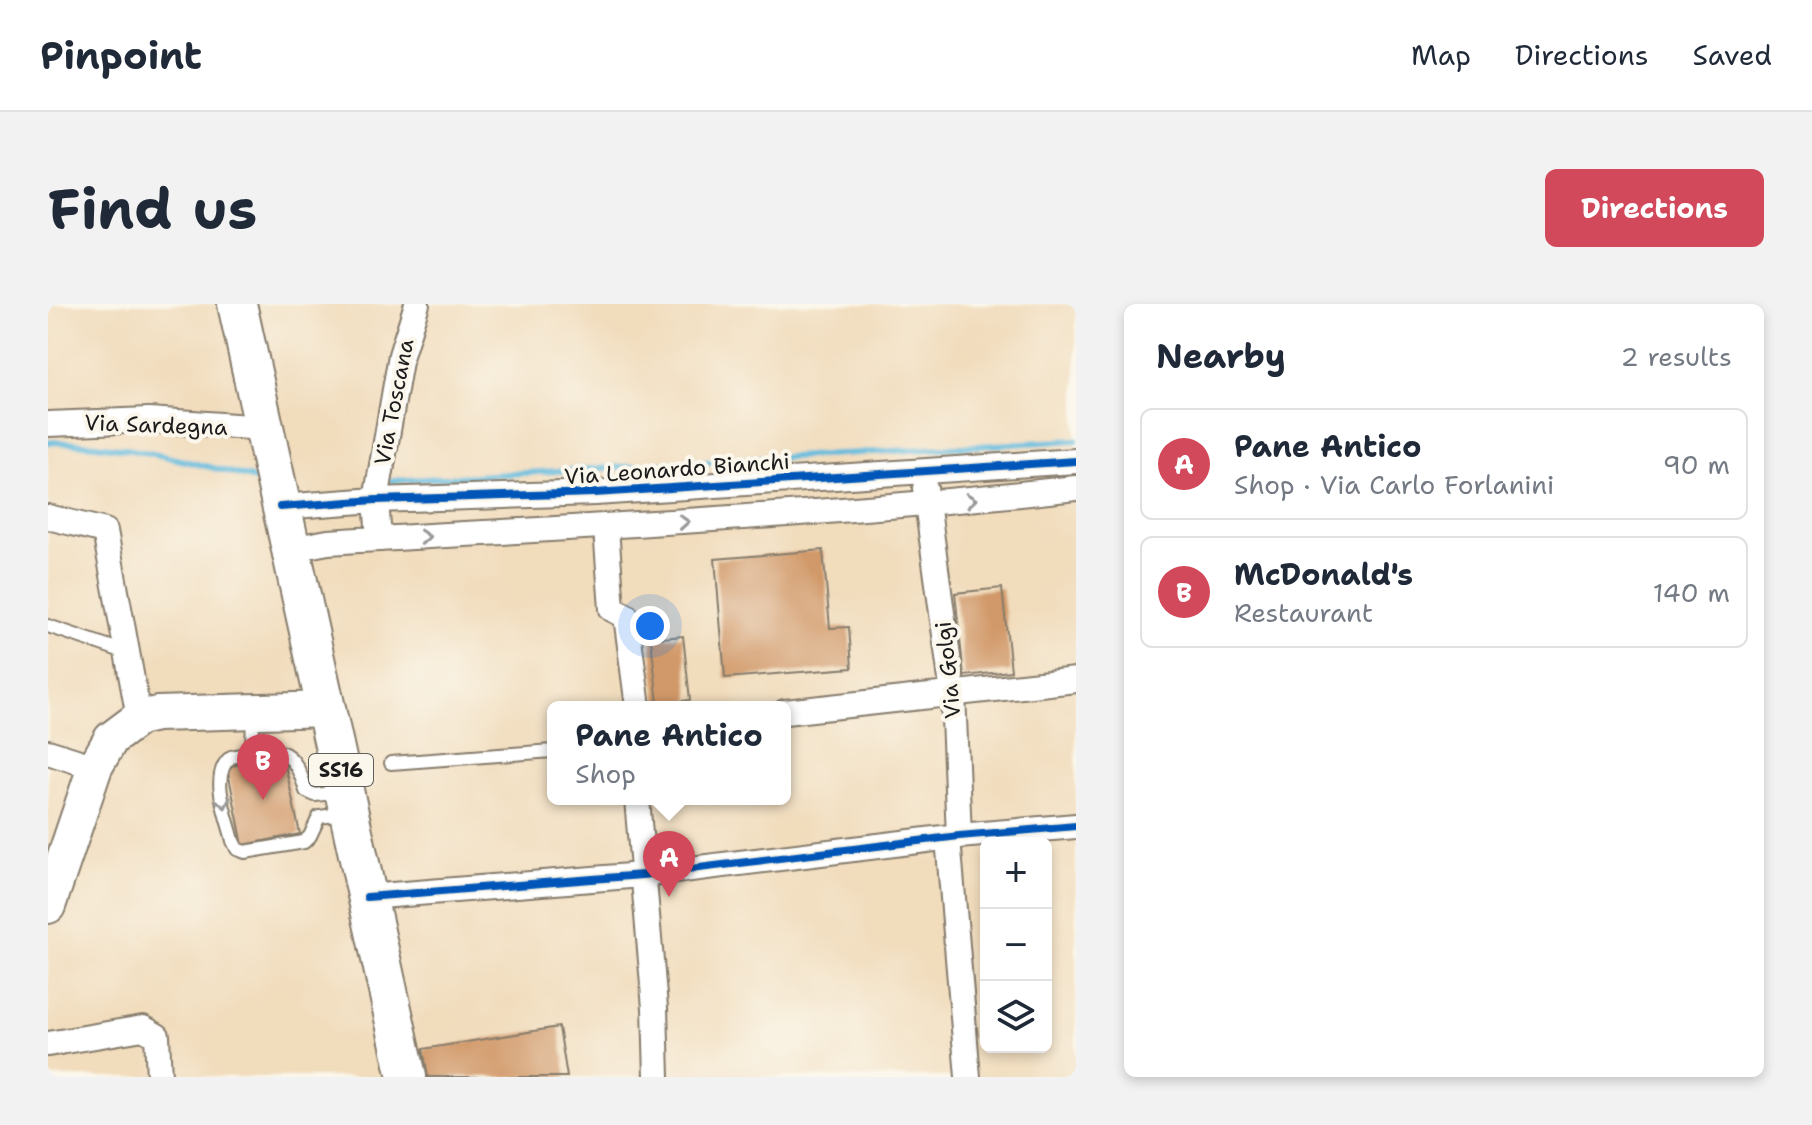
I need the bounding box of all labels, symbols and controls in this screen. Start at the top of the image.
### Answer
text: Pinpoint [40,30,202,81]
text: Map [1411,36,1471,74]
text: Directions [1515,36,1649,74]
text: Saved [1693,36,1772,74]
button: Directions [1545,169,1764,247]
text: Find us [48,171,257,246]
text: Nearby [1156,333,1286,379]
street label: Via Toscana [368,336,420,468]
text: 2 results [1620,339,1732,374]
street label: Via Sardegna [84,408,228,442]
text: Pane Antico [1234,426,1421,467]
street label: Via Leonardo Bianchi [563,447,791,491]
text: A [1174,447,1194,482]
text: 90 m [1663,447,1730,482]
text: Shop · Via Carlo Forlanini [1234,467,1554,502]
one-way arrow [965,491,978,508]
one-way arrow [678,514,691,531]
one-way arrow [419,529,432,546]
text: McDonald's [1234,554,1413,595]
text: B [1176,575,1192,610]
text: 140 m [1653,575,1730,610]
text: Restaurant [1234,595,1373,630]
your location [630,606,670,646]
street label: Via Golgi [928,620,968,720]
popup [547,701,791,805]
text: Pane Antico [575,715,763,756]
pin: B [237,734,289,800]
road number: SS16 [309,754,373,786]
text: Shop [575,756,636,791]
one-way arrow [215,796,232,809]
pin: A [643,831,695,897]
map controls [980,837,1052,1053]
button: + [980,837,1052,909]
button: − [980,909,1052,981]
button: layers [980,981,1052,1053]

